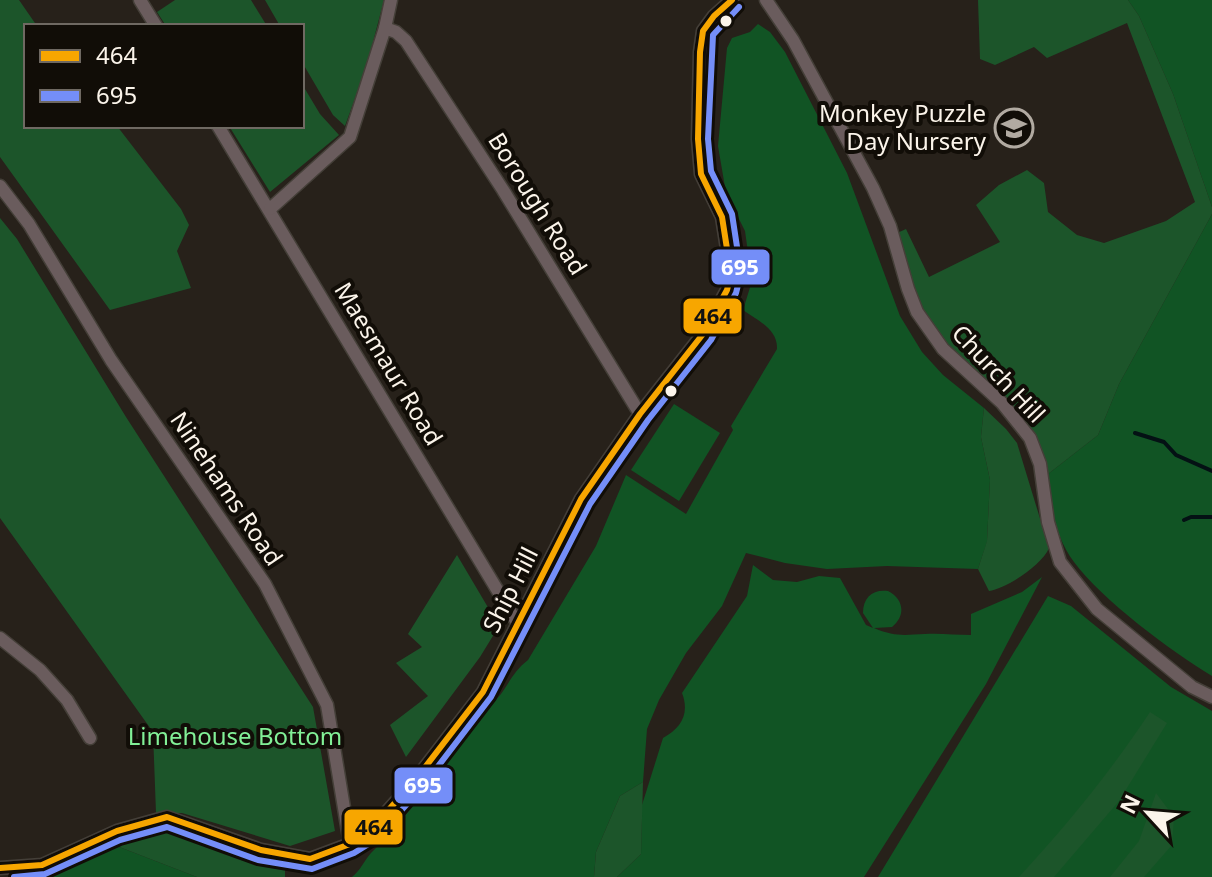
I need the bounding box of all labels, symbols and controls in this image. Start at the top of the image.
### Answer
unlabelled marker [718,13,734,29]
legend [24,24,304,128]
text: 464 [96,38,137,71]
text: 695 [96,78,137,111]
place label: Monkey Puzzle Day Nursery [819,96,987,157]
school or university icon: Monkey Puzzle Day Nursery [993,107,1035,149]
street label: Borough Road [481,126,595,281]
line badge: 695 [710,248,771,286]
text: 695 [721,251,759,281]
street label: Maesmaur Road [328,276,451,451]
line badge: 464 [682,297,743,335]
text: 464 [694,300,732,330]
street label: Church Hill [945,317,1053,429]
unlabelled marker [663,383,679,399]
street label: Ninehams Road [164,405,291,572]
street label: Ship Hill [474,541,545,638]
park label: Limehouse Bottom [128,719,342,752]
line badge: 695 [393,766,454,805]
text: 695 [404,769,442,799]
north arrow [1108,773,1188,853]
text: N [1112,789,1147,818]
line badge: 464 [343,808,404,846]
text: 464 [355,811,393,841]

